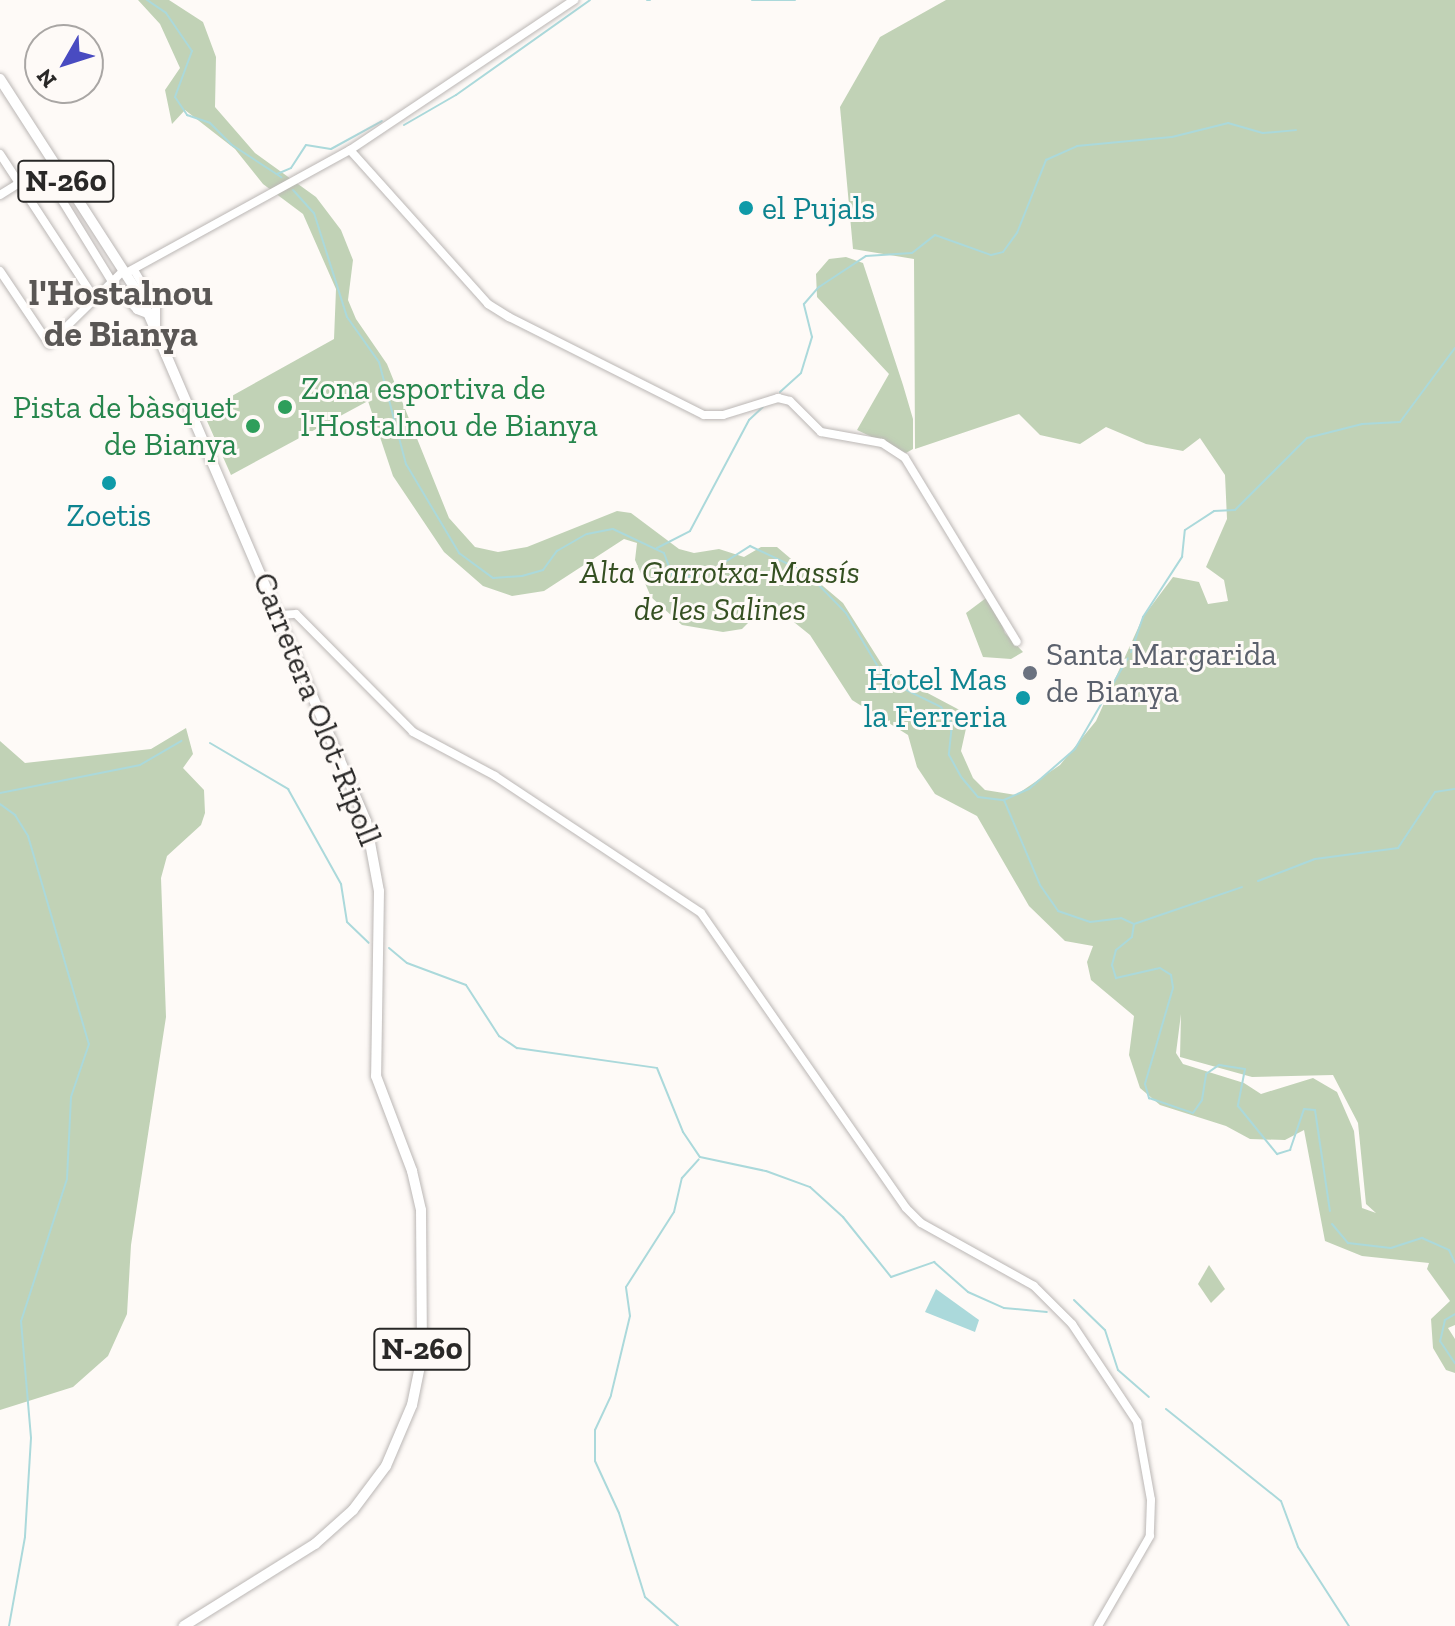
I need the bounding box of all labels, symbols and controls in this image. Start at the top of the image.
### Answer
north arrow [24,24,104,104]
text: N [31,63,62,93]
road number: N-260 [16,155,116,207]
place label: el Pujals [762,189,875,227]
marker: el Pujals [737,199,755,217]
district label: l'Hostalnou de Bianya [29,270,213,355]
place label: Zona esportiva de l'Hostalnou de Bianya [301,370,598,445]
place label: Pista de bàsquet de Bianya [13,389,237,464]
marker: Zona esportiva de l'Hostalnou de Bianya [276,398,294,416]
marker: Pista de bàsquet de Bianya [244,417,262,435]
marker: Zoetis [100,474,118,492]
place label: Zoetis [67,496,151,534]
park label: Alta Garrotxa-Massís de les Salines [580,554,860,629]
street label: Carretera Olot-Ripoll [245,567,389,851]
place label: Santa Margarida de Bianya [1046,636,1277,711]
place label: Hotel Mas la Ferreria [864,661,1007,736]
marker: Santa Margarida de Bianya [1021,664,1039,682]
marker: Hotel Mas la Ferreria [1014,689,1032,707]
road number: N-260 [372,1323,472,1375]

